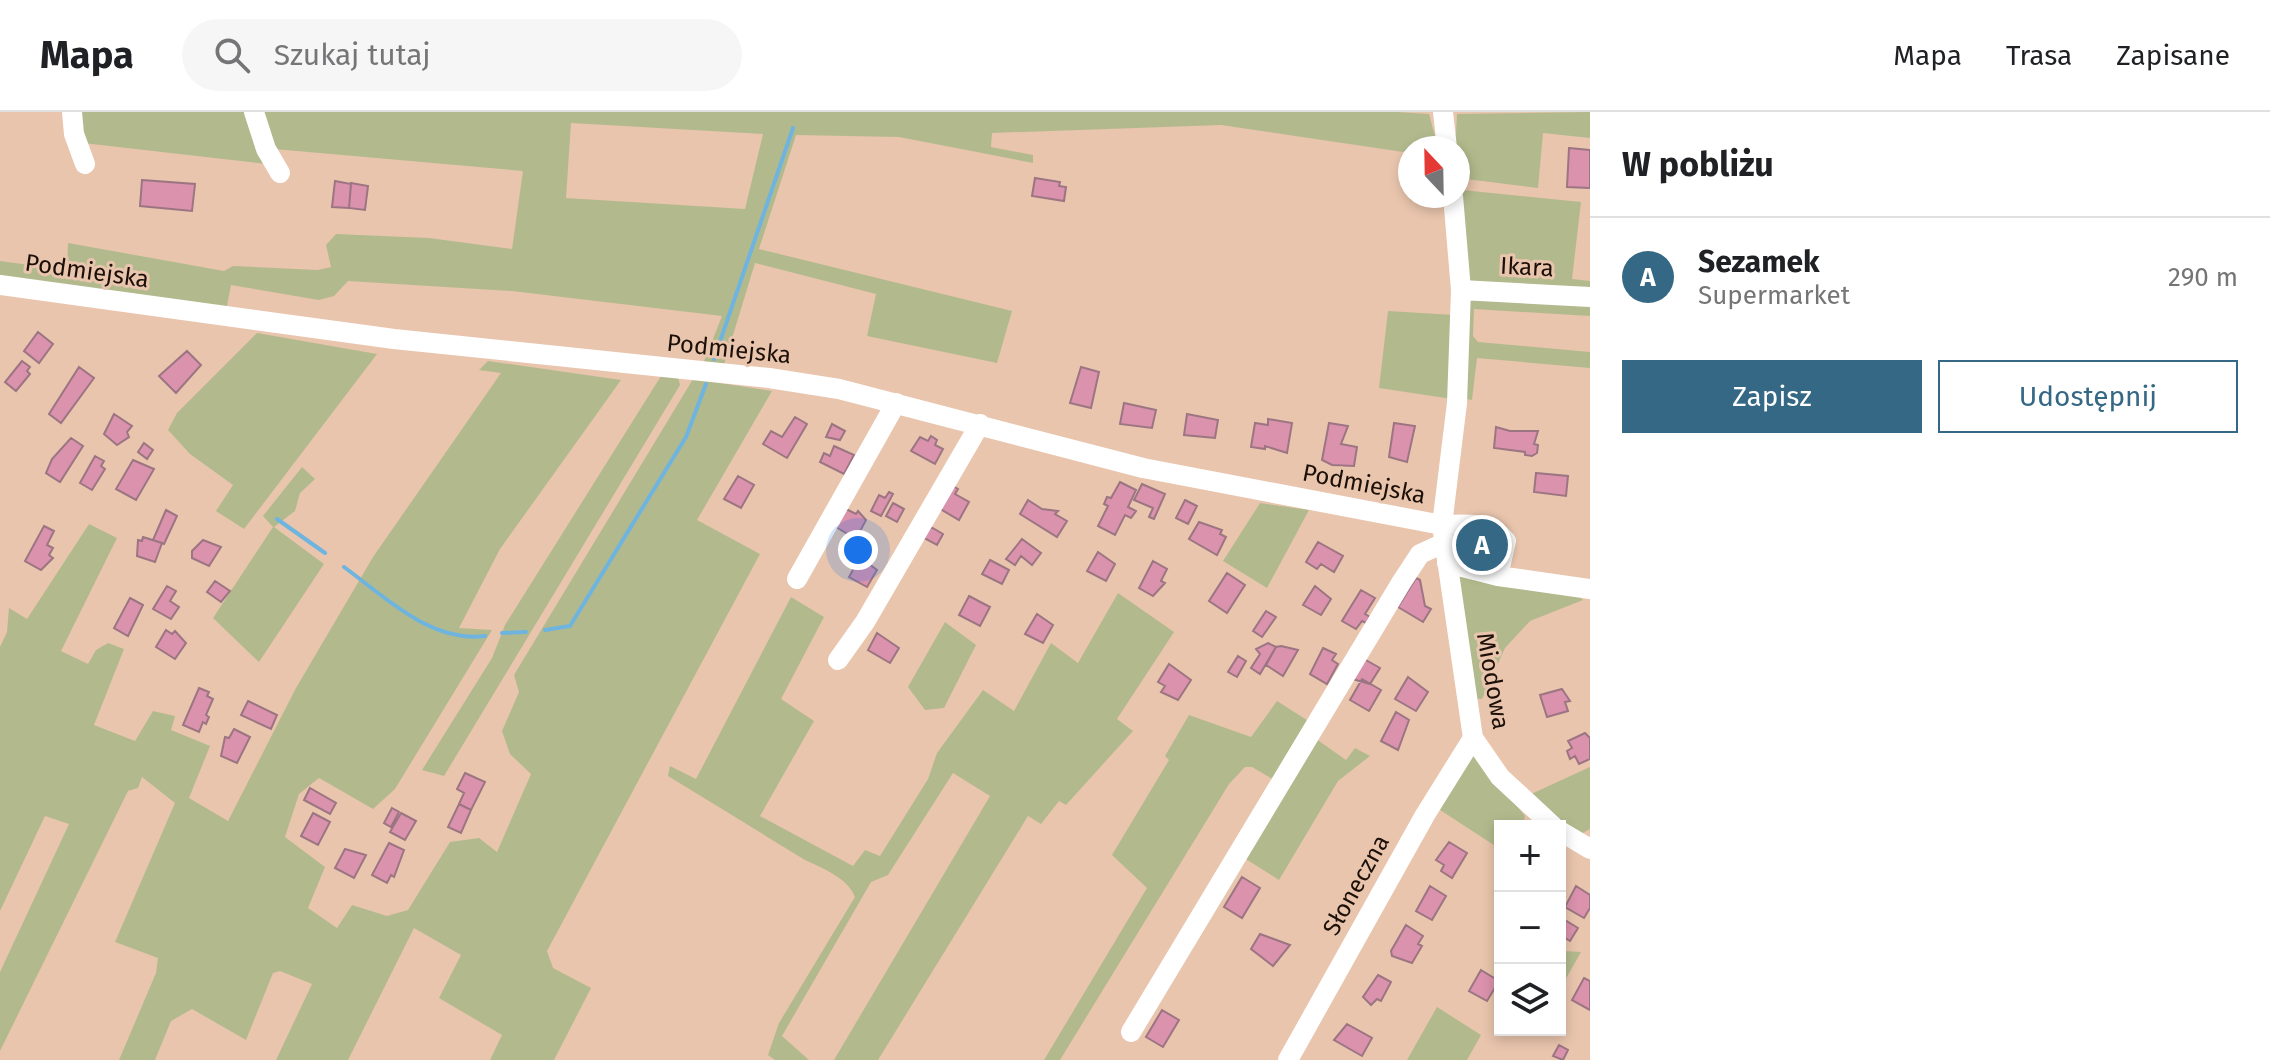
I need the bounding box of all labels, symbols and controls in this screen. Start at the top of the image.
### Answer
search box [182,19,742,91]
text: Mapa [40,32,134,78]
icon: search [210,33,254,77]
text: Szukaj tutaj [274,37,431,73]
text: Mapa [1893,39,1962,72]
text: Trasa [2006,39,2072,72]
text: Zapisane [2116,39,2230,72]
north arrow [1398,136,1470,208]
text: W pobliżu [1622,144,1774,185]
text: Sezamek [1698,244,1820,280]
street label: Podmiejska [23,248,151,294]
street label: Ikara [1500,252,1554,282]
text: A [1640,262,1656,293]
text: 290 m [2168,262,2238,293]
text: Supermarket [1698,280,1850,311]
street label: Podmiejska [665,329,793,369]
button: Zapisz [1622,360,1922,433]
button: Udostępnij [1938,360,2238,433]
street label: Podmiejska [1300,458,1428,510]
pin: A [1456,515,1508,575]
your location [838,530,878,570]
street label: Miodowa [1471,630,1515,732]
map controls [1494,820,1566,1036]
button: + [1494,820,1566,892]
street label: Słoneczna [1317,830,1395,940]
button: − [1494,892,1566,964]
button: layers [1494,964,1566,1036]

